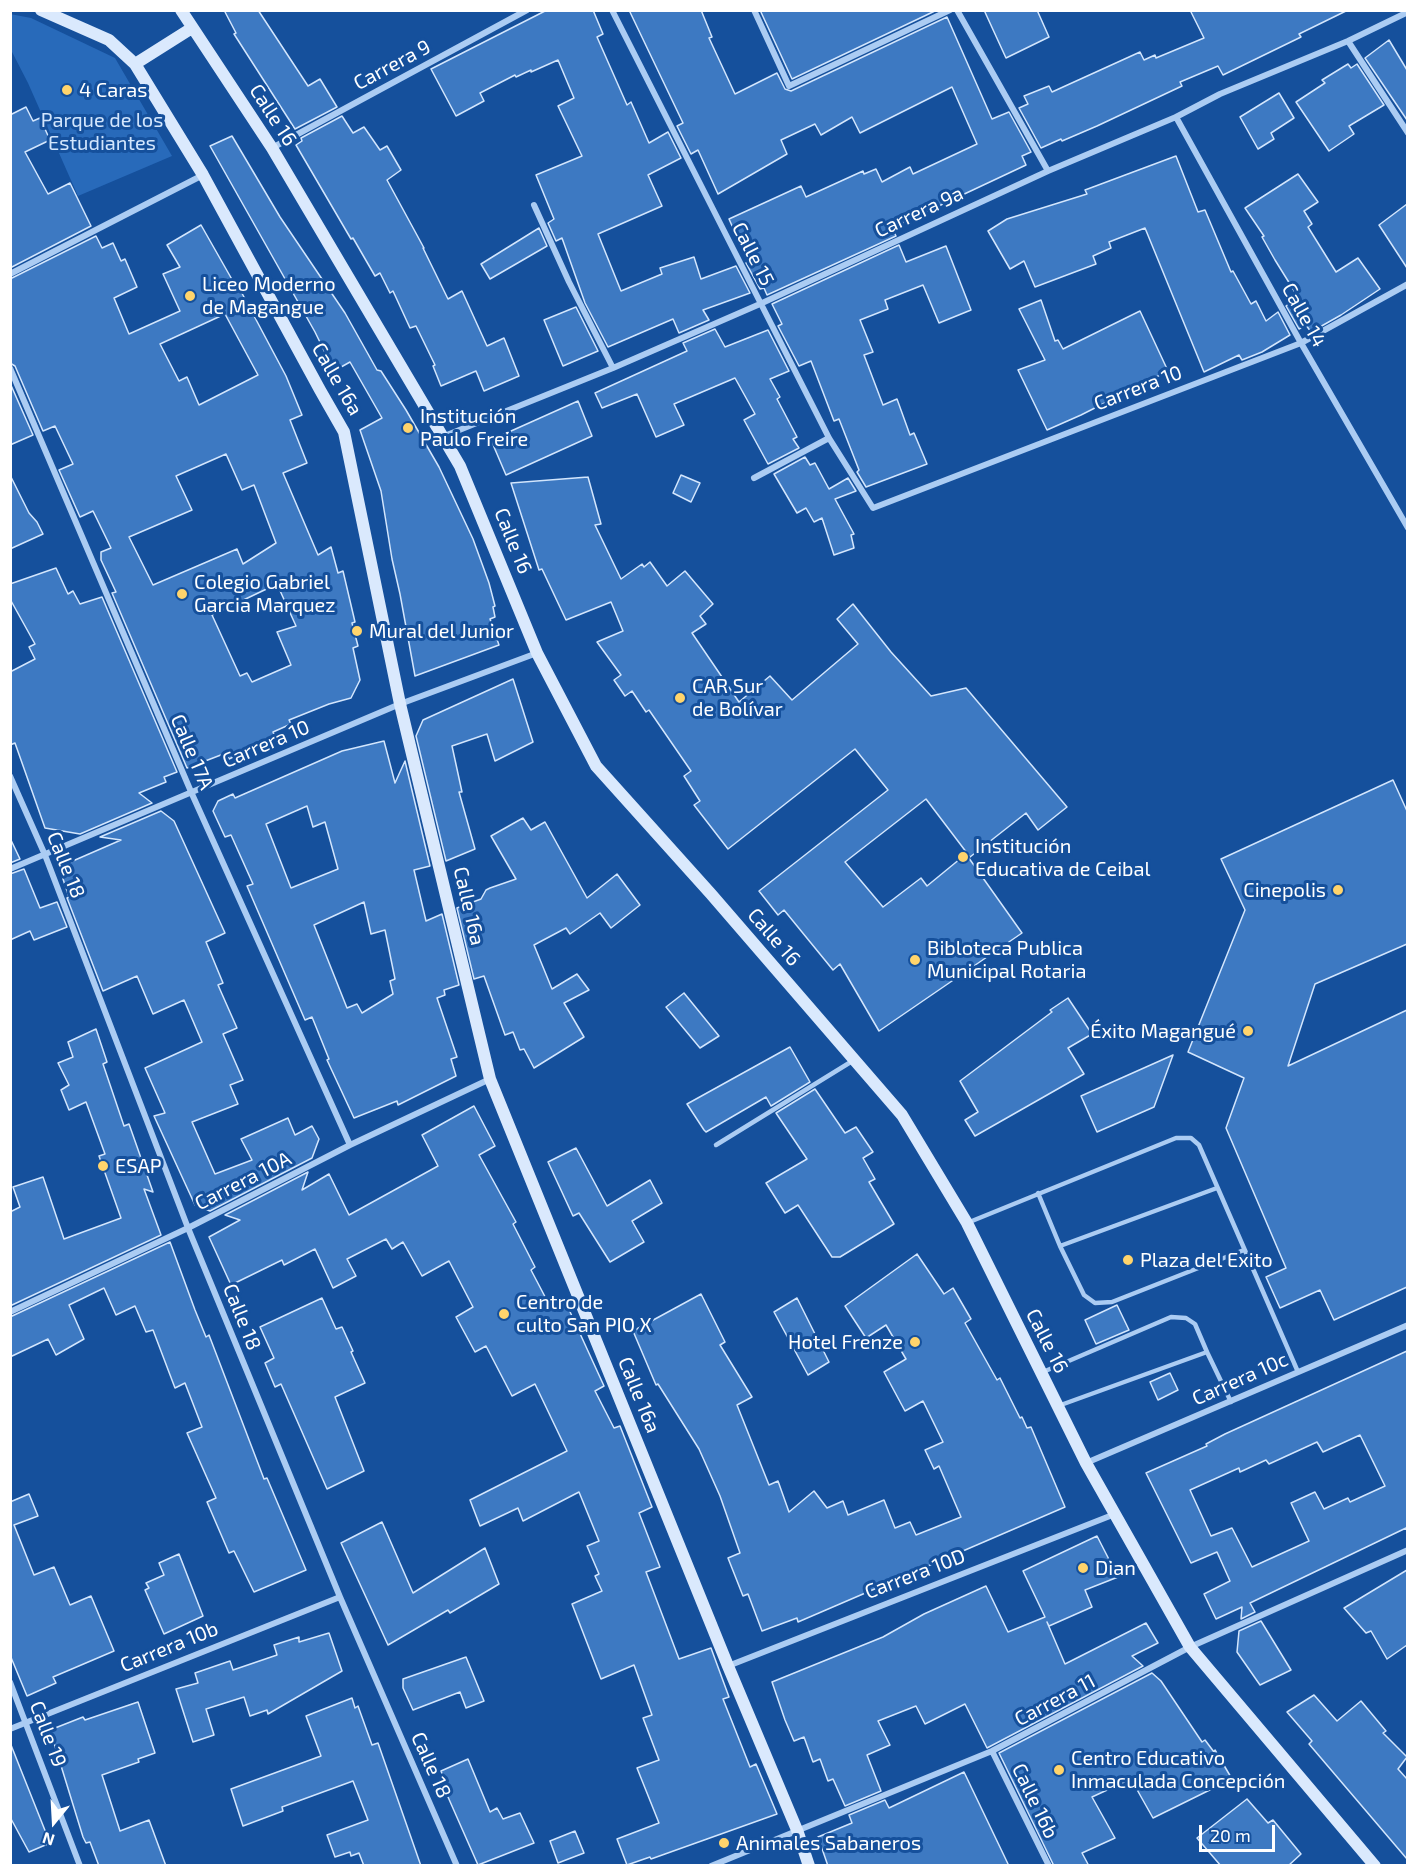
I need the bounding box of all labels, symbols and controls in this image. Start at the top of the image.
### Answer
street label: Carrera 9 [349,35,435,95]
place label: 4 Caras [79,78,147,102]
street label: Calle 16 [244,80,302,150]
marker: 4 Caras [60,83,74,97]
park label: Parque de los Estudiantes [41,108,163,155]
street label: Carrera 9a [871,181,967,243]
street label: Calle 15 [727,218,779,290]
place label: Liceo Moderno de Magangue [202,272,336,319]
street label: Calle 14 [1277,279,1331,351]
marker: Liceo Moderno de Magangue [183,289,197,303]
street label: Calle 16a [307,338,367,420]
street label: Carrera 10 [1091,360,1185,416]
place label: Institución Paulo Freire [420,404,528,451]
marker: Institución Paulo Freire [401,421,415,435]
street label: Calle 16 [489,505,537,577]
place label: Colegio Gabriel Garcia Marquez [194,570,336,617]
marker: Colegio Gabriel Garcia Marquez [175,587,189,601]
place label: Mural del Junior [369,619,514,643]
marker: Mural del Junior [350,624,364,638]
place label: CAR Sur de Bolívar [692,674,783,721]
marker: CAR Sur de Bolívar [673,691,687,705]
street label: Calle 17A [165,711,219,793]
street label: Carrera 10 [219,715,313,773]
street label: Calle 18 [42,828,90,902]
place label: Institución Educativa de Ceibal [975,834,1150,881]
marker: Institución Educativa de Ceibal [956,850,970,864]
street label: Calle 16a [448,864,490,948]
place label: Cinepolis [1243,878,1326,902]
marker: Cinepolis [1331,883,1345,897]
street label: Calle 16 [742,903,806,971]
place label: Bibloteca Publica Municipal Rotaria [927,936,1086,983]
marker: Bibloteca Publica Municipal Rotaria [908,953,922,967]
place label: Éxito Magangué [1090,1019,1236,1043]
marker: Éxito Magangué [1241,1024,1255,1038]
street label: Carrera 10A [191,1147,295,1215]
place label: ESAP [115,1154,162,1178]
marker: ESAP [96,1159,110,1173]
place label: Plaza del Exito [1140,1248,1273,1272]
marker: Plaza del Exito [1121,1253,1135,1267]
street label: Calle 18 [218,1280,266,1354]
place label: Centro de culto San PIO X [516,1290,652,1337]
street label: Calle 16 [1021,1305,1073,1377]
marker: Centro de culto San PIO X [497,1307,511,1321]
place label: Hotel Frenze [788,1330,903,1354]
marker: Hotel Frenze [908,1335,922,1349]
street label: Carrera 10c [1188,1347,1292,1411]
street label: Calle 16a [613,1353,665,1437]
street label: Carrera 10D [861,1544,969,1604]
place label: Dian [1095,1556,1136,1580]
marker: Dian [1076,1561,1090,1575]
street label: Carrera 10b [116,1616,222,1678]
street label: Carrera 11 [1010,1669,1100,1731]
street label: Calle 19 [24,1698,72,1770]
street label: Calle 18 [406,1728,456,1802]
place label: Centro Educativo Inmaculada Concepción [1071,1746,1285,1793]
street label: Calle 16b [1007,1760,1063,1842]
marker: Centro Educativo Inmaculada Concepción [1052,1763,1066,1777]
north arrow [24,1792,84,1852]
scale bar [1202,1813,1278,1851]
text: 20 m [1210,1824,1251,1846]
text: N [40,1829,57,1850]
place label: Animales Sabaneros [736,1831,921,1855]
marker: Animales Sabaneros [717,1836,731,1850]

